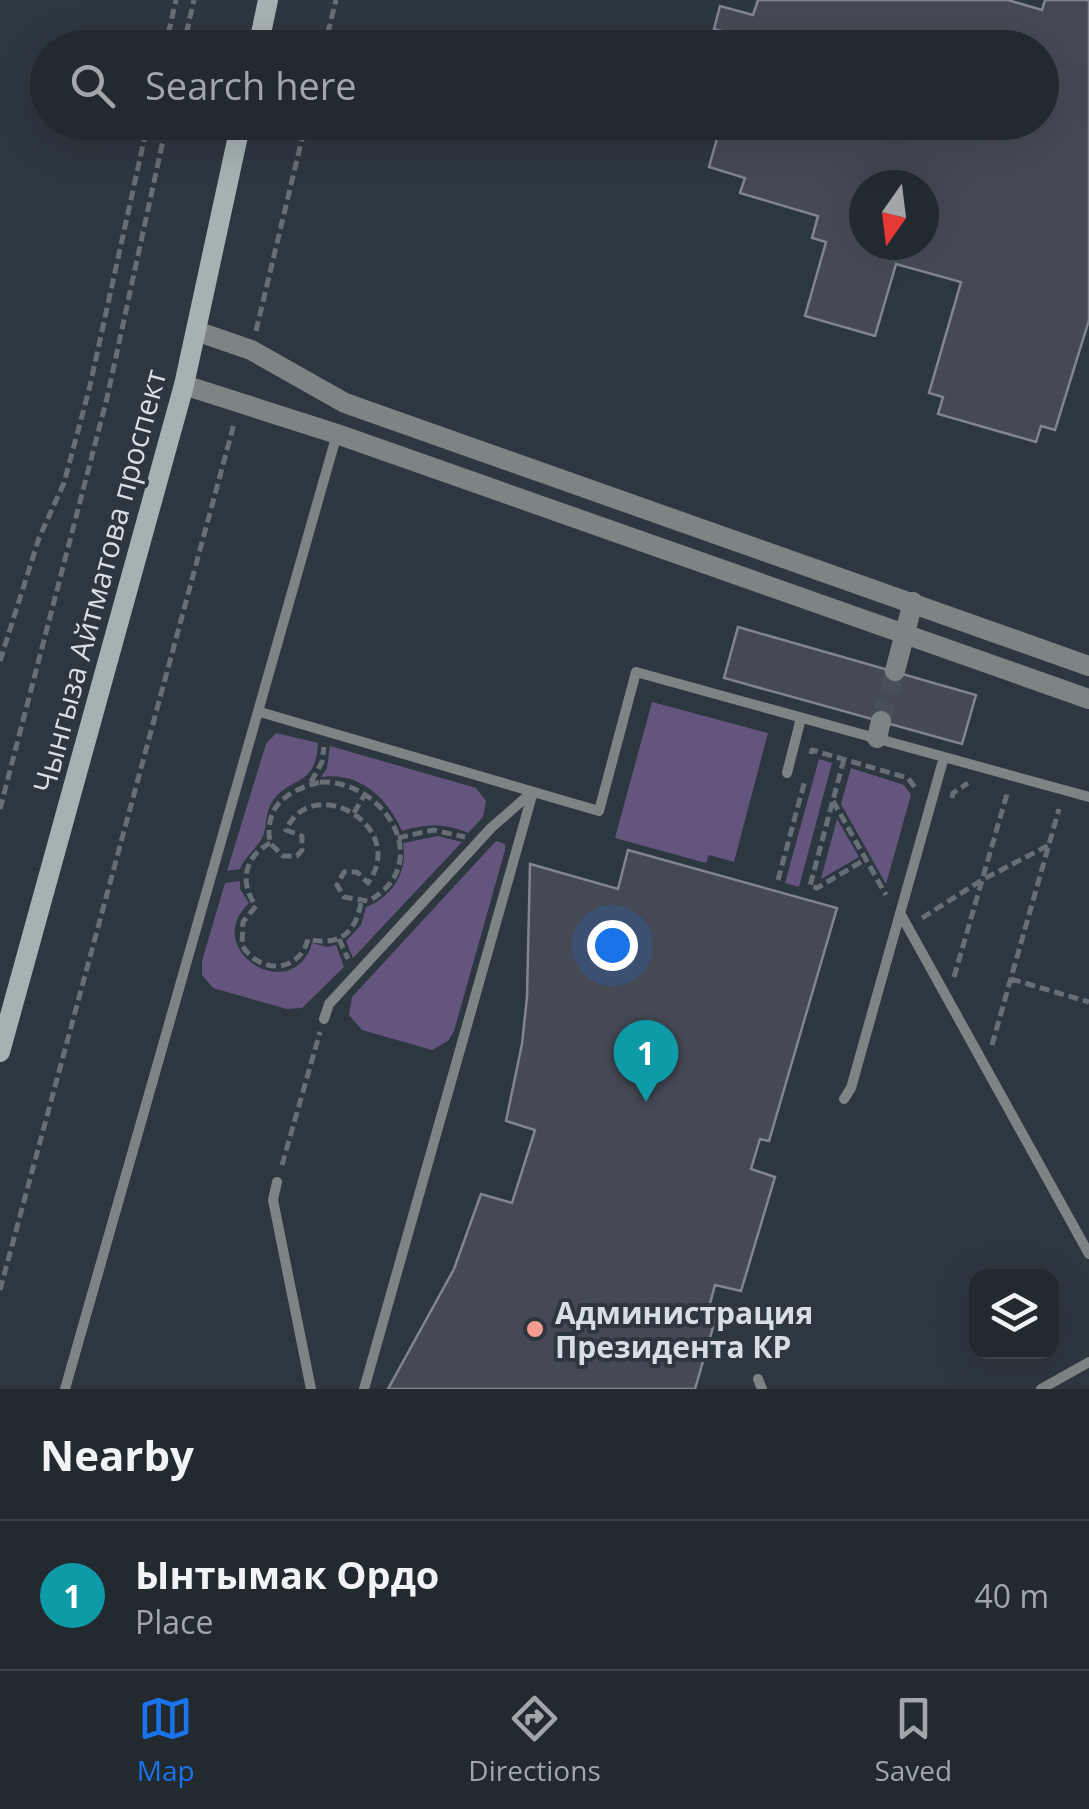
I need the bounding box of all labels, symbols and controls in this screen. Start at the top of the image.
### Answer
search box [30,30,1059,140]
icon: search [65,58,120,113]
text: Search here [145,59,357,111]
north arrow [849,170,939,260]
street label: Чынгыза Айтматова проспект [23,365,175,797]
your location [587,920,638,971]
pin: 1 [614,1020,678,1102]
map controls [969,1269,1059,1359]
button: layers [969,1269,1059,1359]
place label: Администрация Президента КР [555,1292,813,1367]
marker: Администрация Президента КР [524,1318,546,1340]
text: Nearby [40,1426,194,1483]
text: Ынтымак Ордо [135,1548,439,1600]
text: 1 [63,1574,82,1617]
text: 40 m [974,1574,1049,1617]
text: Place [135,1600,213,1643]
tab: Map [137,1691,195,1789]
tab: Directions [468,1691,601,1789]
tab: Saved [874,1691,952,1789]

